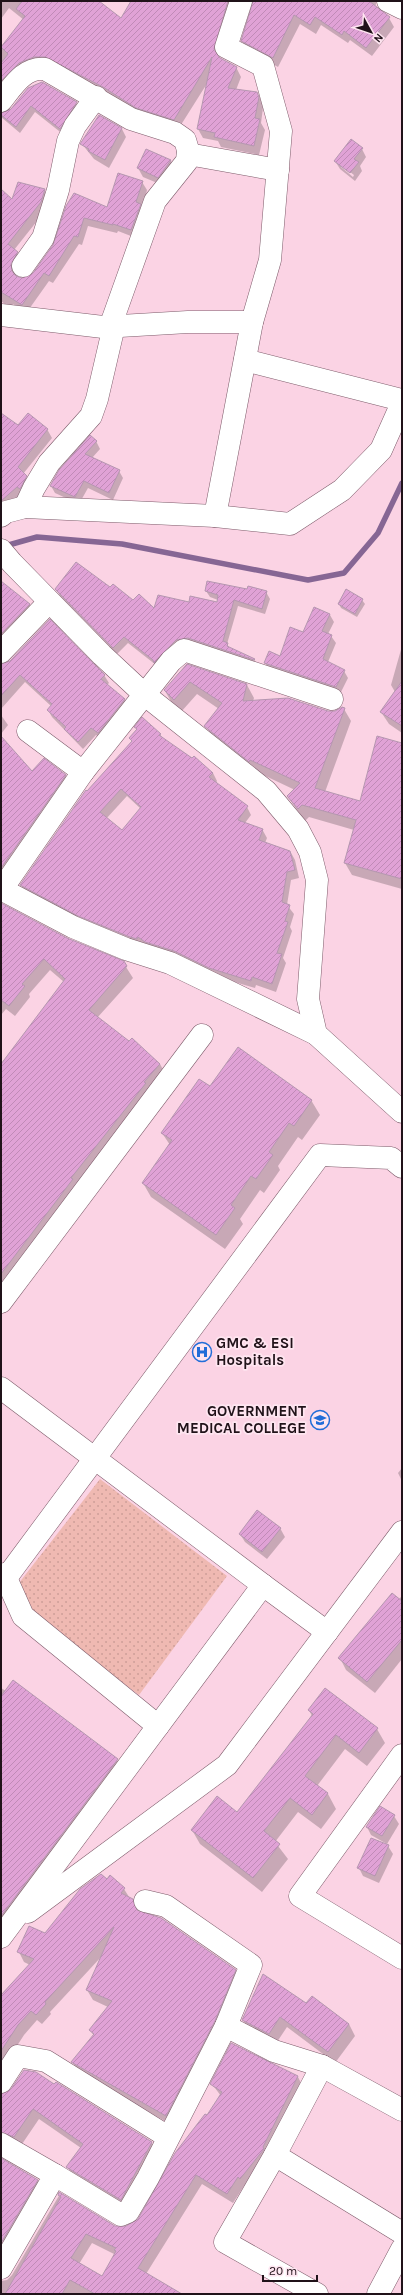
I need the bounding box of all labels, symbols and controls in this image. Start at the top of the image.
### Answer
north arrow [351,12,391,52]
text: N [371,31,386,45]
place label: GMC & ESI Hospitals [216,1334,294,1369]
hospital icon: GMC & ESI Hospitals [191,1341,213,1363]
place label: GOVERNMENT MEDICAL COLLEGE [177,1402,306,1437]
school or university icon: GOVERNMENT MEDICAL COLLEGE [309,1409,331,1431]
scale bar [263,2257,317,2283]
text: 20 m [269,2264,297,2278]

